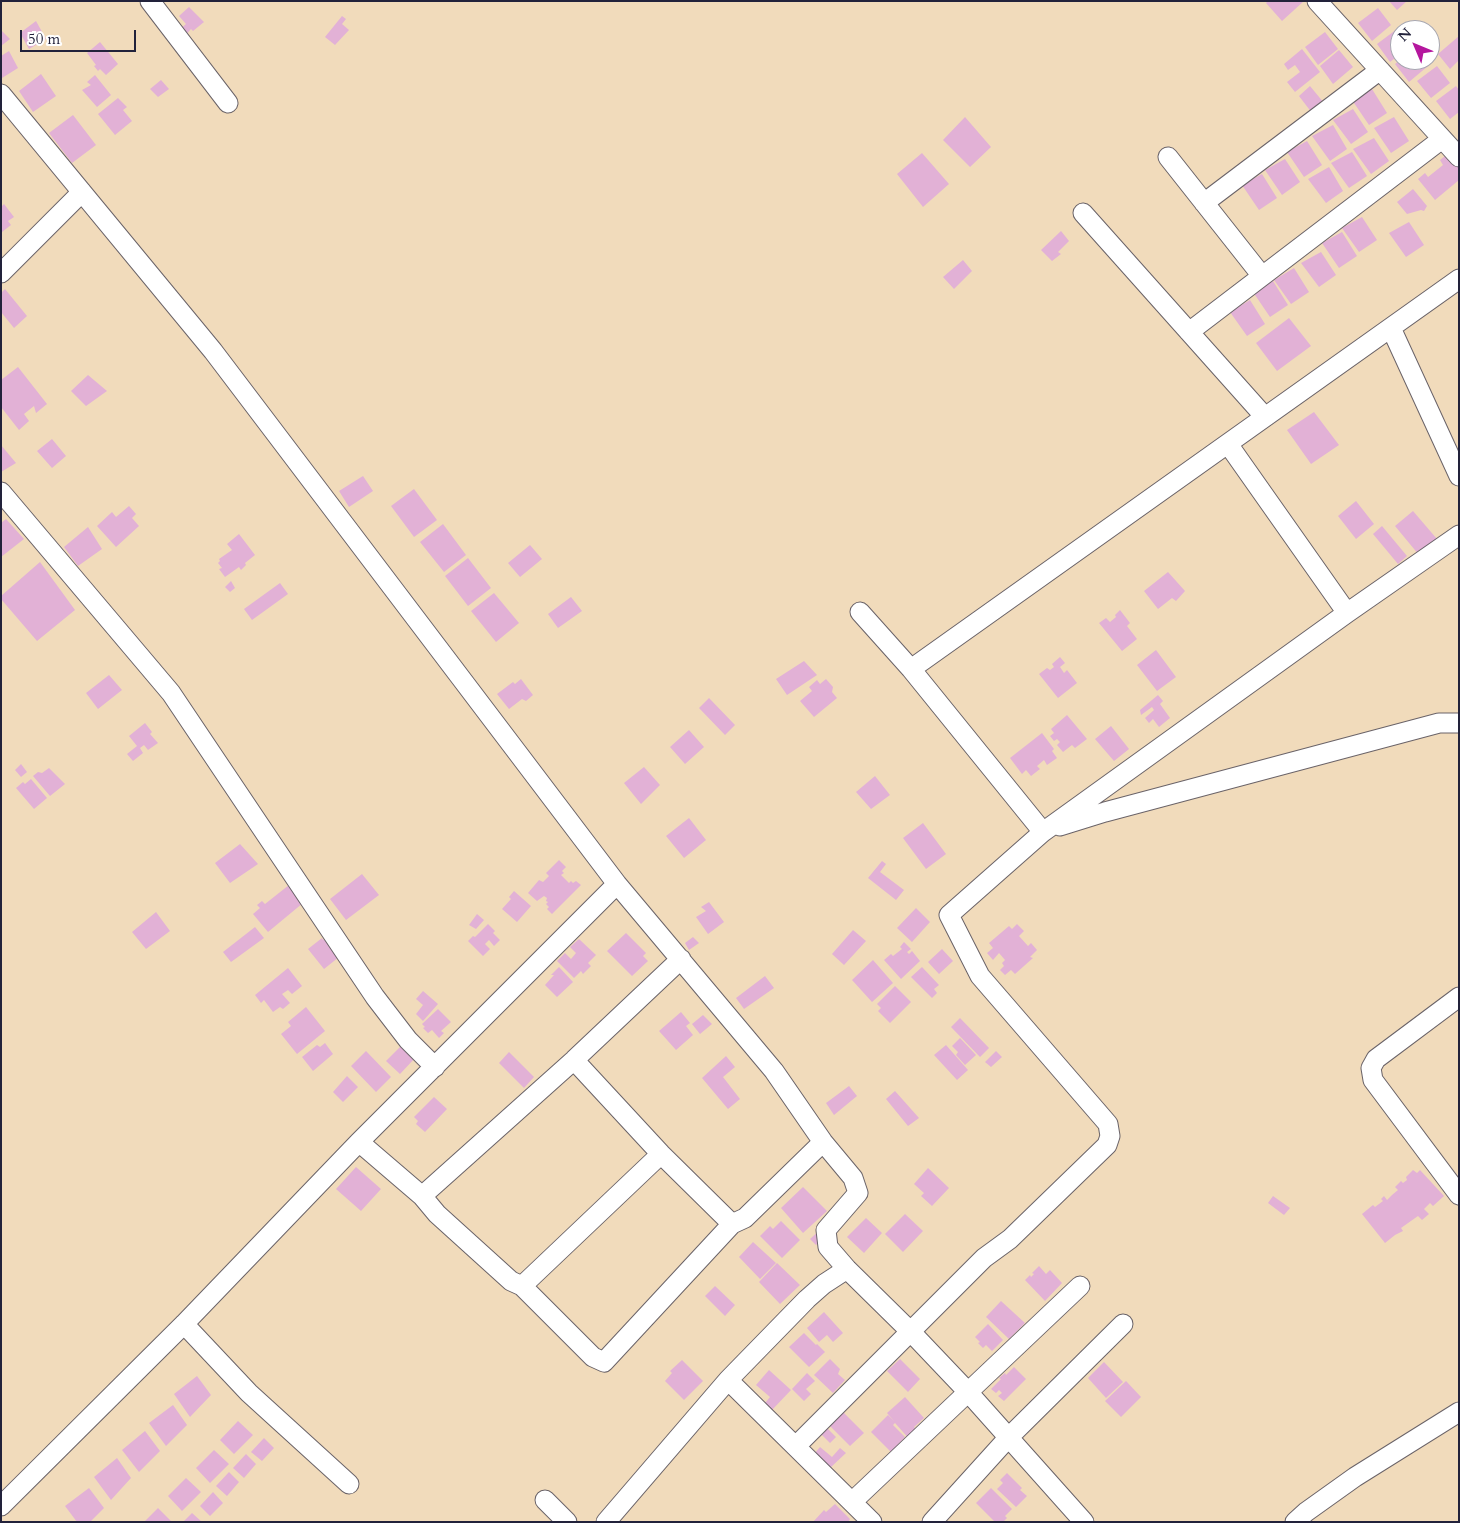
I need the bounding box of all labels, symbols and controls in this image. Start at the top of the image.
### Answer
scale bar [22,20,139,52]
north arrow [1390,20,1440,70]
text: N [1394,24,1416,46]
text: 50 m [28,29,60,49]

